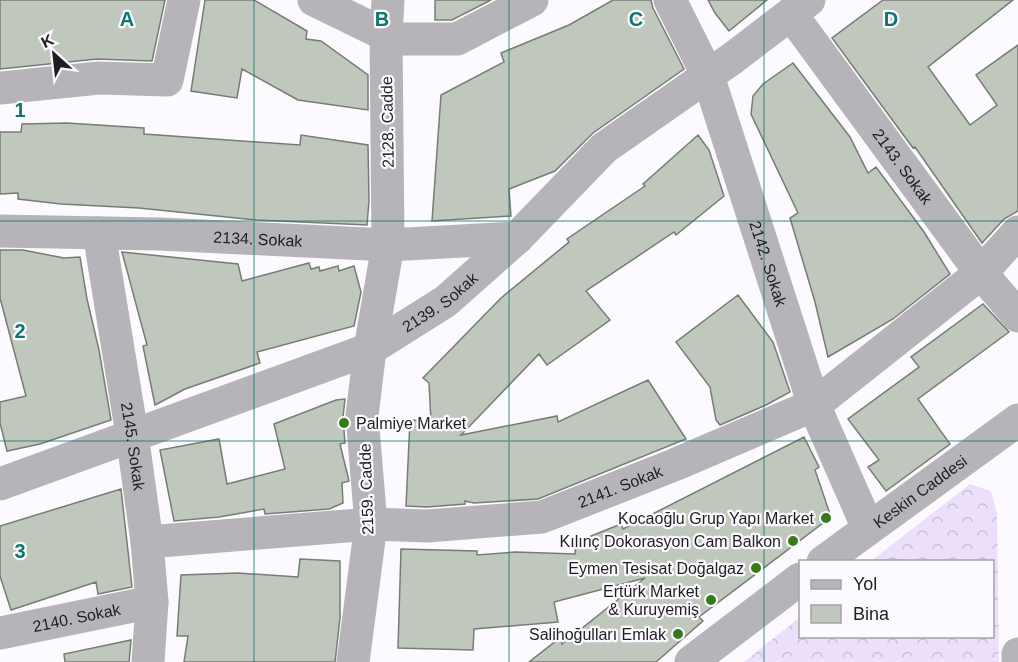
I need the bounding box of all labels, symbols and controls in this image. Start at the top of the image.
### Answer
text: A [120,8,134,30]
text: B [375,8,389,30]
text: C [629,8,643,30]
text: D [884,8,898,30]
north arrow [24,24,84,84]
text: K [38,31,57,51]
street label: 2128. Cadde [378,76,397,168]
text: 1 [14,99,26,121]
street label: 2143. Sokak [869,126,936,208]
street label: 2142. Sokak [746,219,790,310]
street label: 2134. Sokak [213,229,304,250]
street label: 2139. Sokak [399,269,482,335]
text: 2 [14,320,26,342]
street label: 2145. Sokak [118,401,148,493]
place label: Palmiye Market [356,415,467,432]
marker: Palmiye Market [337,416,351,430]
street label: 2159. Cadde [356,443,377,535]
street label: Keskin Caddesi [870,452,970,531]
street label: 2141. Sokak [576,462,666,511]
place label: Kocaoğlu Grup Yapı Market [618,510,815,527]
marker: Kocaoğlu Grup Yapı Market [819,511,833,525]
place label: Kılınç Dokorasyon Cam Balkon [560,533,781,550]
marker: Kılınç Dokorasyon Cam Balkon [786,534,800,548]
text: 3 [14,540,26,562]
place label: Eymen Tesisat Doğalgaz [568,560,744,577]
legend [799,560,994,638]
marker: Eymen Tesisat Doğalgaz [749,561,763,575]
text: Yol [853,574,877,594]
place label: Ertürk Market & Kuruyemiş [603,583,700,618]
marker: Ertürk Market & Kuruyemiş [704,593,718,607]
street label: 2140. Sokak [31,600,123,635]
text: Bina [853,604,890,624]
place label: Salihoğulları Emlak [529,626,667,643]
marker: Salihoğulları Emlak [671,627,685,641]

